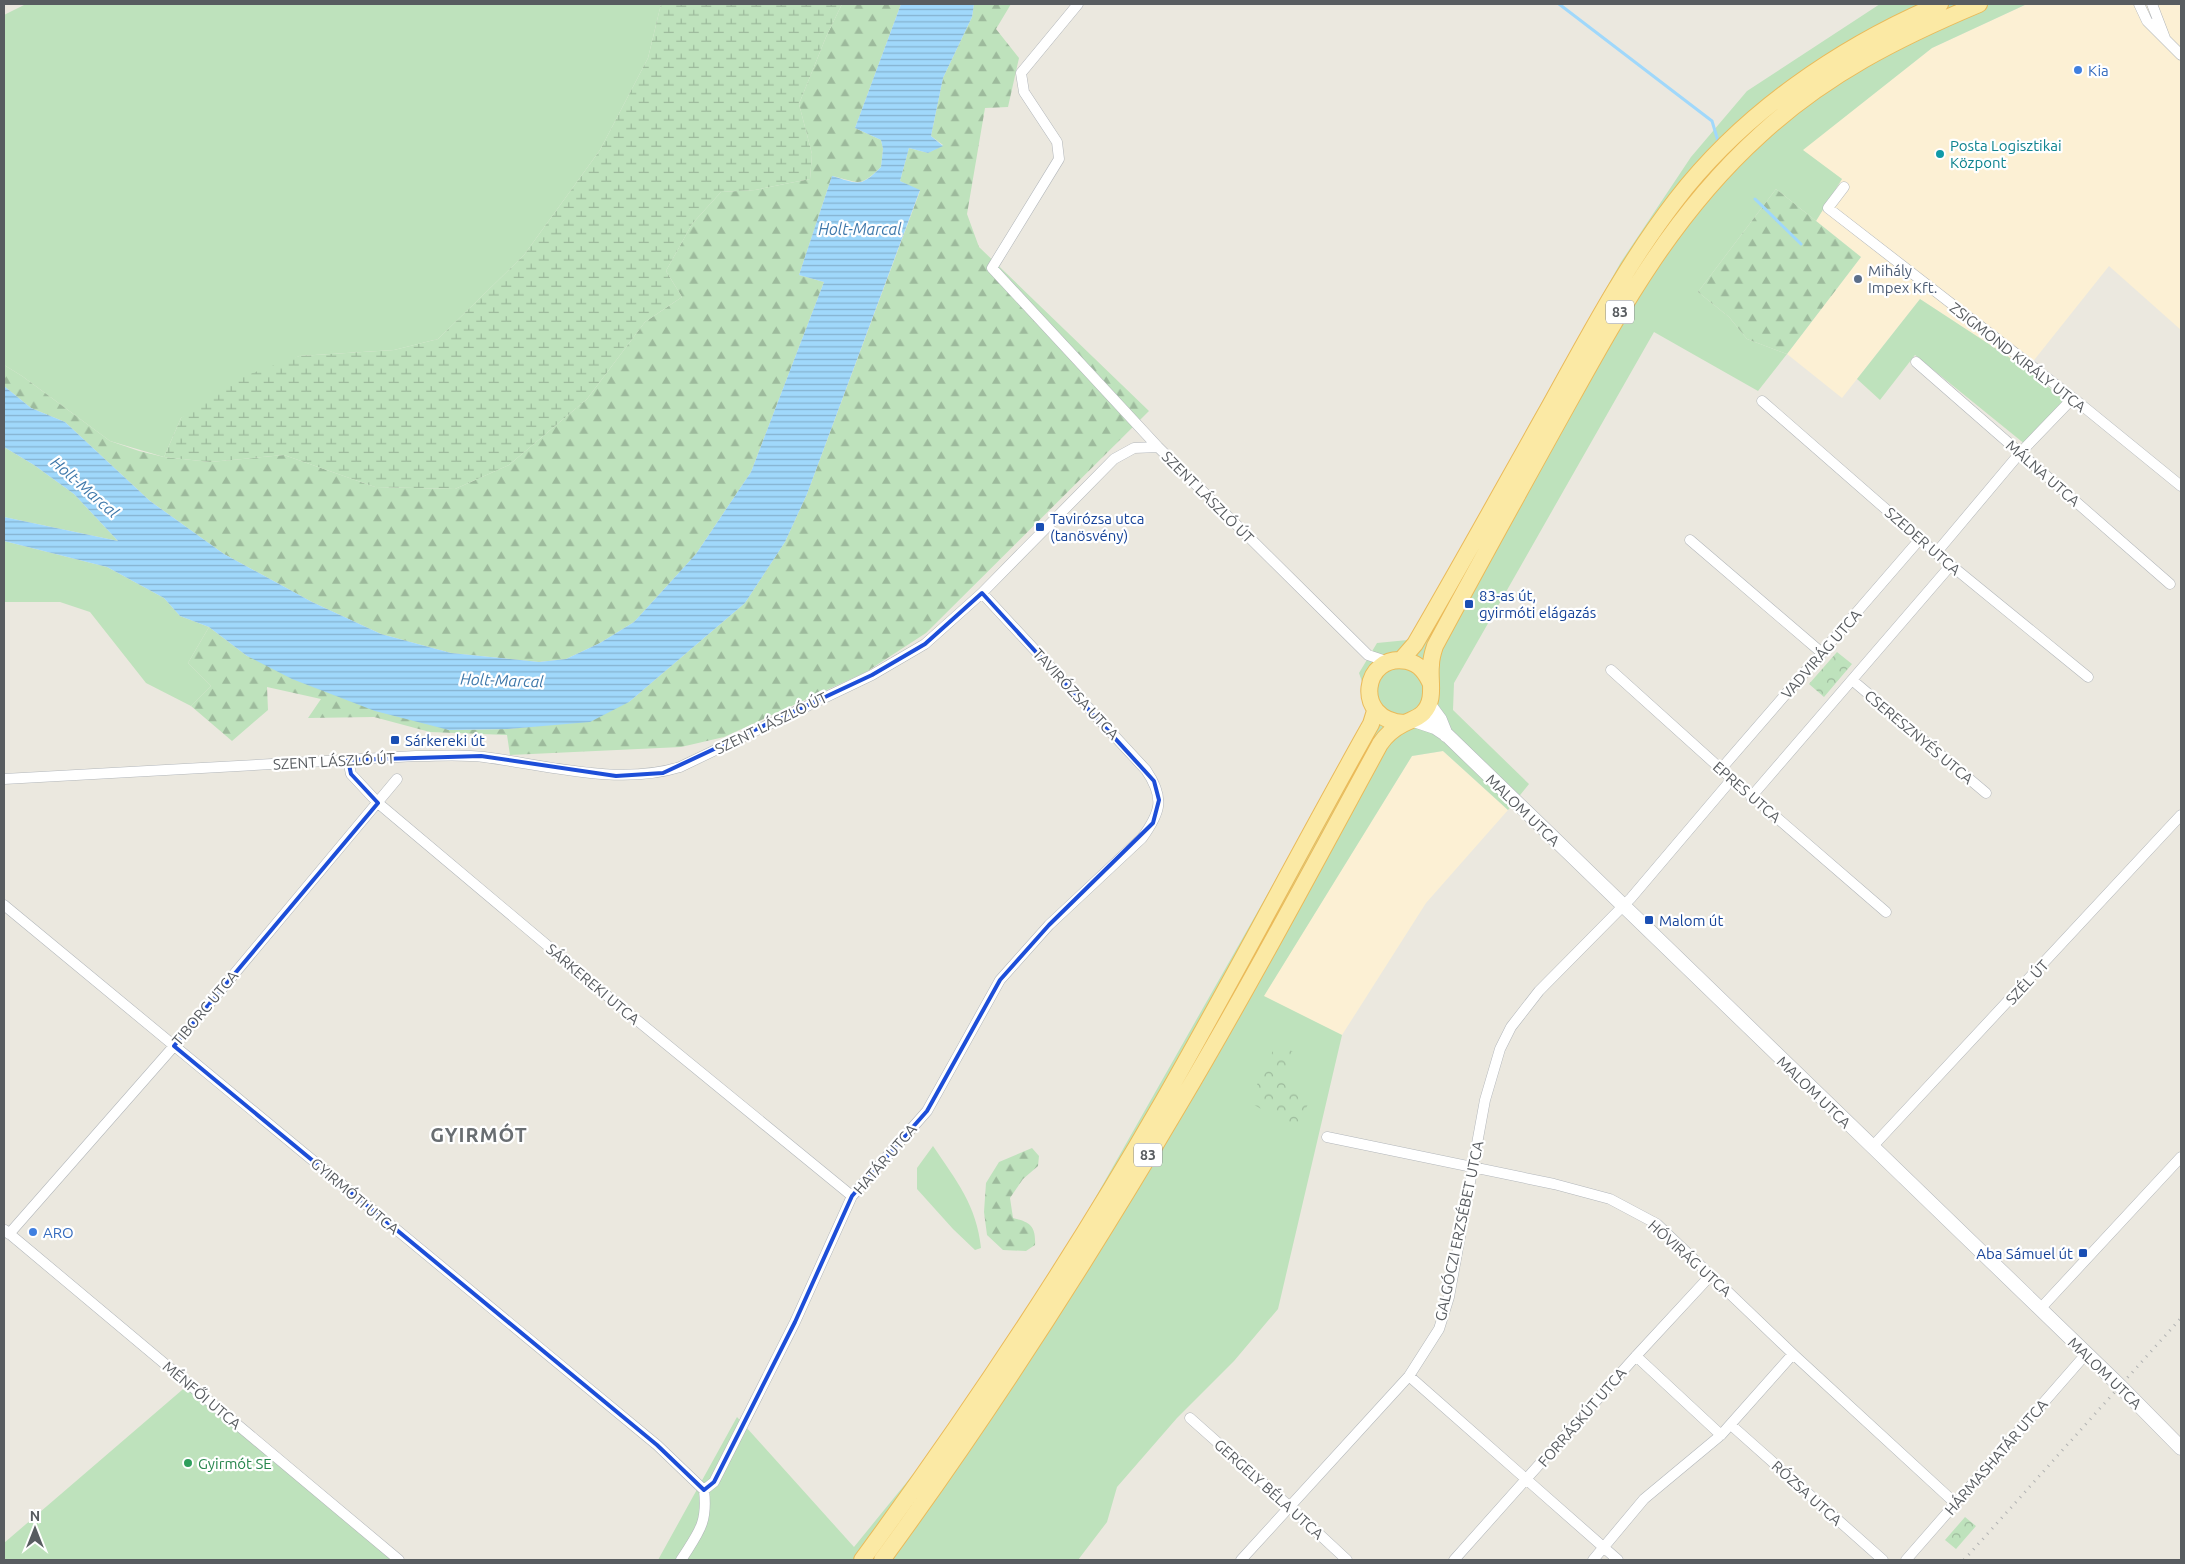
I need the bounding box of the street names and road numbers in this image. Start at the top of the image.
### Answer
street label: ZSIGMOND KIRÁLY UTCA [1947,299,2090,416]
road number: 83 [1606,300,1634,324]
street label: MÁLNA UTCA [2003,436,2083,510]
street label: SZENT LÁSZLÓ ÚT [1159,448,1258,547]
street label: SZEDER UTCA [1882,504,1964,578]
street label: VADVIRÁG UTCA [1778,606,1865,702]
street label: TAVIRÓZSA UTCA [1030,645,1123,743]
street label: CSERESZNYÉS UTCA [1861,687,1977,788]
street label: SZENT LÁSZLÓ ÚT [712,688,830,757]
street label: SZENT LÁSZLÓ ÚT [272,749,396,773]
street label: EPRES UTCA [1710,758,1784,826]
street label: MALOM UTCA [1483,771,1563,850]
street label: SÁRKEREKI UTCA [543,940,643,1028]
street label: SZÉL ÚT [2002,956,2052,1008]
street label: TIBORC UTCA [169,967,242,1049]
street label: MALOM UTCA [1774,1053,1854,1132]
street label: HATÁR UTCA [850,1120,920,1197]
street label: GALGÓCZI ERZSÉBET UTCA [1432,1139,1486,1323]
road number: 83 [1134,1144,1162,1166]
street label: GYIRMÓTI UTCA [308,1154,403,1238]
street label: HÓVIRÁG UTCA [1645,1216,1735,1300]
street label: MALOM UTCA [2065,1334,2145,1413]
street label: MÉNFŐI UTCA [160,1357,245,1433]
street label: FORRÁSKÚT UTCA [1534,1364,1630,1470]
street label: HÁRMASHATÁR UTCA [1941,1396,2051,1518]
street label: GERGELY BÉLA UTCA [1211,1436,1327,1543]
street label: RÓZSA UTCA [1769,1457,1846,1529]

